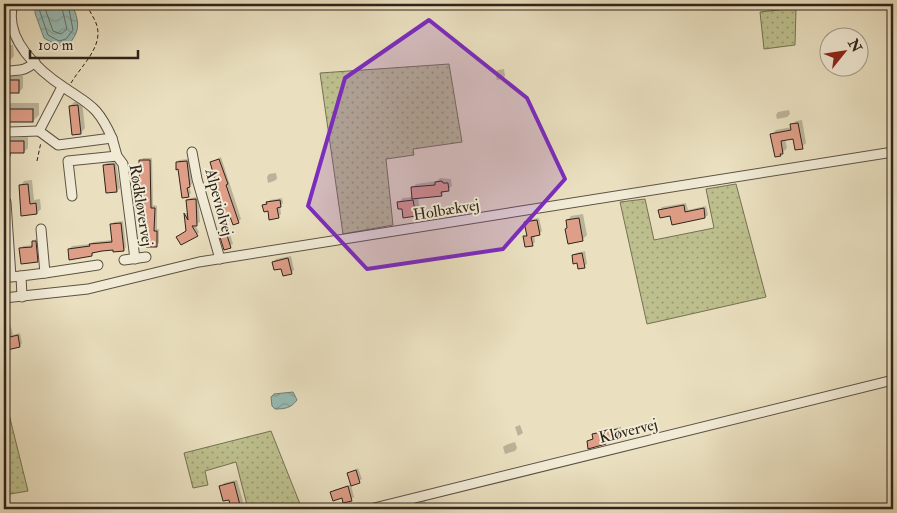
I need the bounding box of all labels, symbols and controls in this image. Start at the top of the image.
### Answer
scale bar [30,28,138,60]
north arrow [820,28,870,78]
text: N [844,35,866,56]
text: 100 m [38,36,74,55]
street label: Rødkløvervej [125,163,157,248]
street label: Alpeviolvej [199,165,238,238]
street label: Holbækvej [412,195,481,225]
street label: Kløvervej [597,414,660,448]

